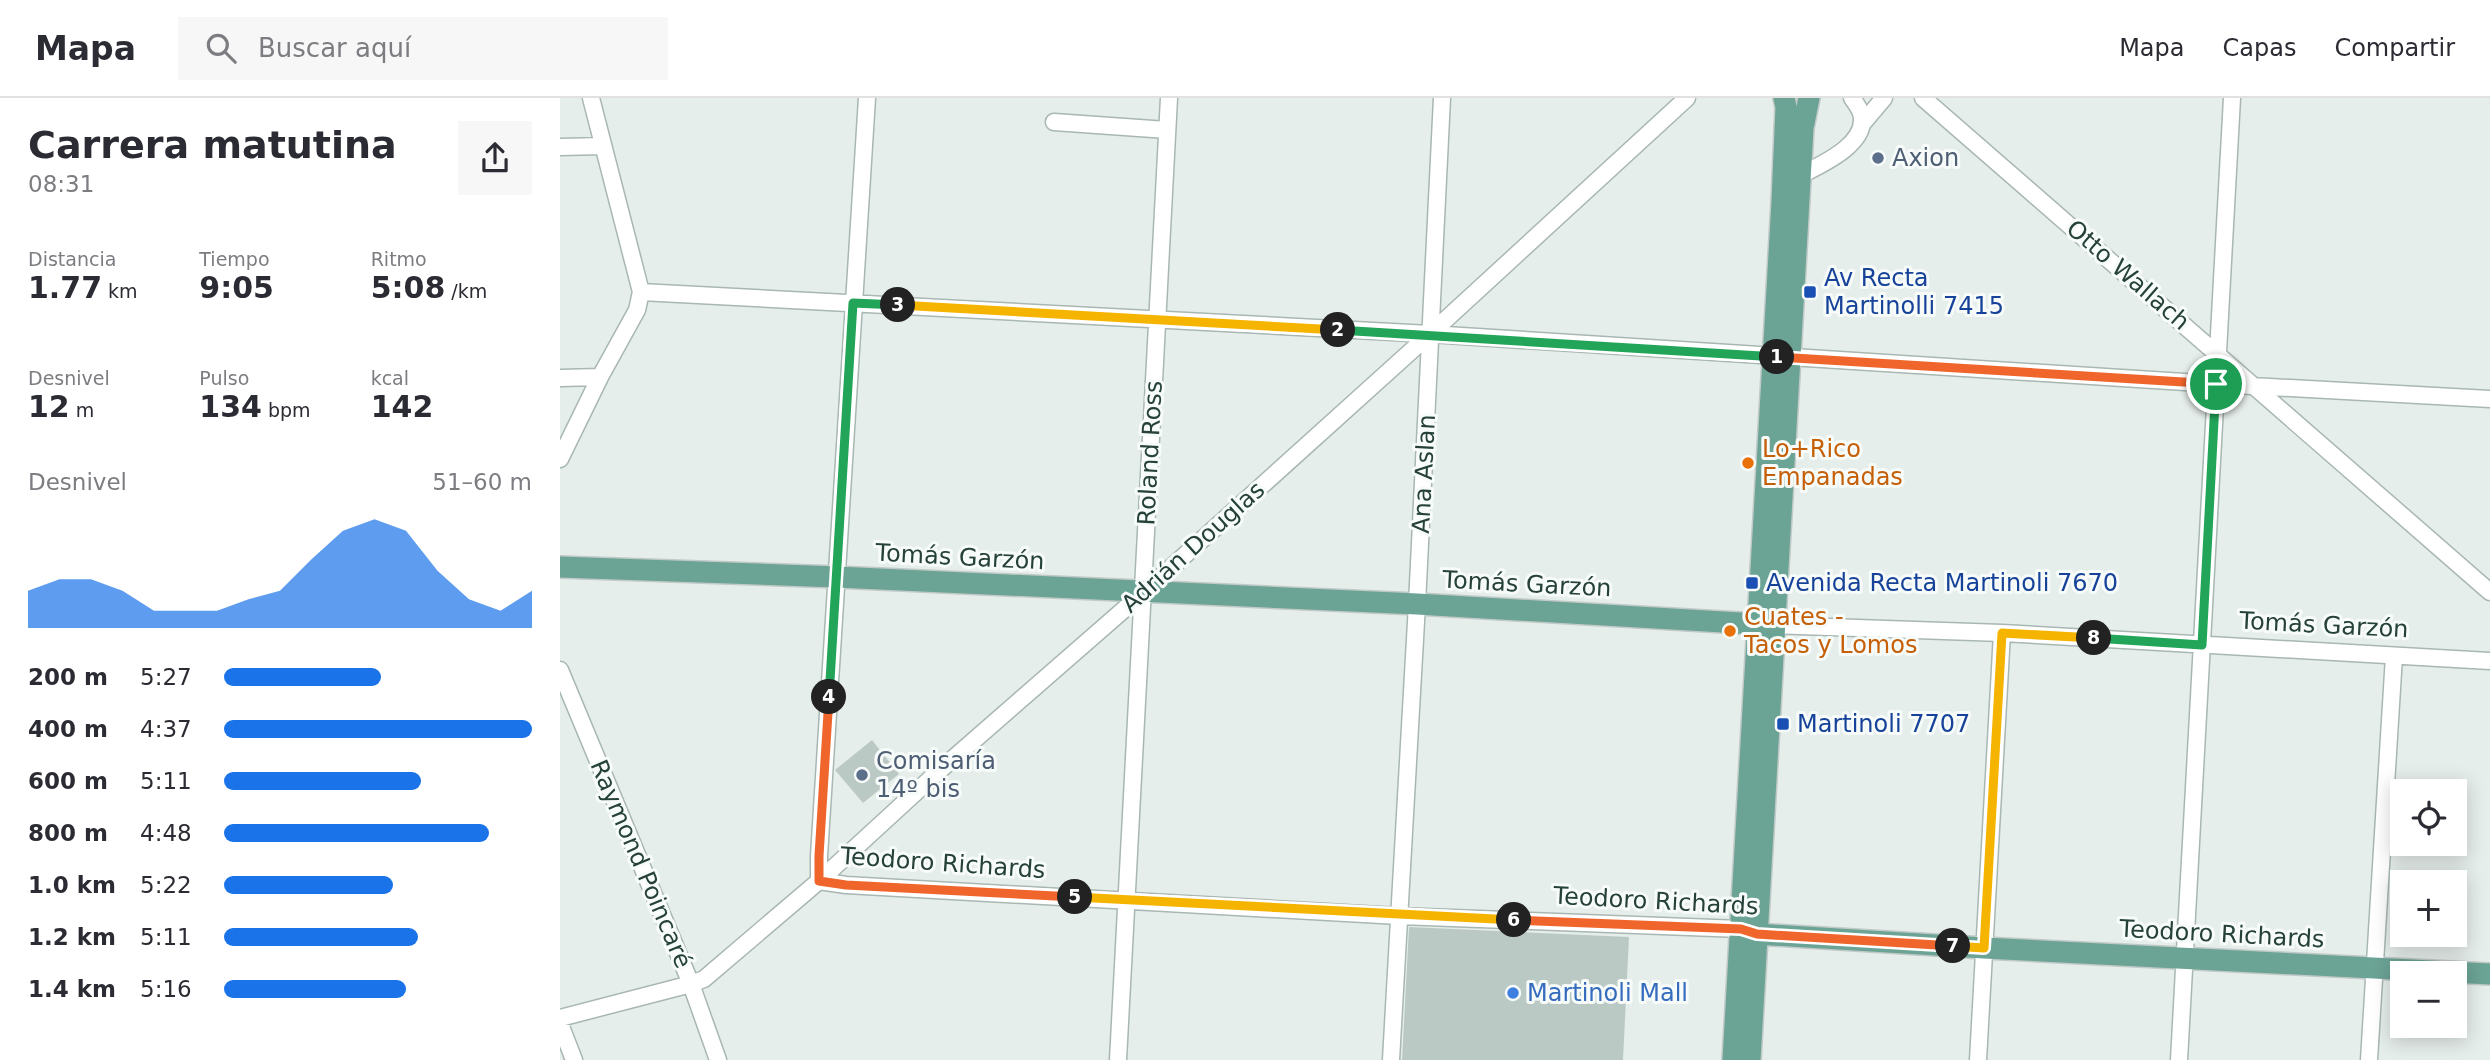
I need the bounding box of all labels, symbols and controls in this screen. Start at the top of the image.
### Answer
search box [178,17,668,80]
text: Mapa [35,29,136,68]
icon: search [202,29,240,67]
text: Buscar aquí [258,33,411,63]
text: Mapa [2119,34,2185,62]
text: Capas [2223,34,2296,62]
text: Compartir [2334,34,2455,62]
button: share [458,121,532,195]
text: Carrera matutina [28,123,397,167]
place label: Axion [1892,144,1959,172]
marker: Axion [1870,150,1886,166]
text: 08:31 [28,171,94,197]
street label: Otto Wallach [2061,214,2195,336]
text: Distancia [28,248,116,270]
text: Tiempo [199,248,270,270]
text: Ritmo [371,248,427,270]
place label: Av Recta Martinolli 7415 [1824,264,2004,320]
text: 1.77 [28,270,102,305]
text: 9:05 [199,270,274,305]
text: 5:08 [371,270,445,305]
text: km [102,280,138,302]
text: /km [445,280,487,302]
marker: Av Recta Martinolli 7415 [1802,284,1818,300]
pin: 3 [880,288,916,322]
text: 3 [891,293,904,315]
pin: 2 [1320,313,1356,348]
text: 2 [1331,318,1344,340]
pin: 1 [1760,340,1794,374]
text: 1 [1770,345,1783,367]
pin [2186,354,2246,414]
icon: arrive [2197,365,2235,403]
text: Desnivel [28,367,110,389]
text: Pulso [199,367,249,389]
text: kcal [371,367,409,389]
street label: Roland Ross [1132,380,1168,526]
text: 12 [28,389,70,424]
text: 134 [199,389,262,424]
text: 142 [371,389,433,424]
text: m [70,399,94,421]
text: bpm [262,399,311,421]
street label: Ana Aslan [1407,414,1441,534]
place label: Lo+Rico Empanadas [1762,435,1903,491]
marker: Lo+Rico Empanadas [1740,455,1756,471]
text: Desnivel [28,469,127,495]
text: 51–60 m [432,469,532,495]
street label: Adrián Douglas [1116,475,1270,619]
street label: Tomás Garzón [874,539,1045,575]
street label: Tomás Garzón [1441,566,1612,602]
place label: Avenida Recta Martinoli 7670 [1766,569,2118,597]
marker: Avenida Recta Martinoli 7670 [1744,575,1760,591]
place label: Cuates - Tacos y Lomos [1743,603,1917,659]
street label: Tomás Garzón [2238,607,2409,643]
pin: 8 [2076,620,2112,656]
marker: Cuates - Tacos y Lomos [1722,623,1738,639]
text: 8 [2087,626,2100,648]
text: 200 m [28,664,108,690]
text: 5:27 [140,664,192,690]
pin: 4 [812,680,846,714]
text: 4 [822,685,835,707]
place label: Martinoli 7707 [1797,710,1970,738]
text: 400 m [28,716,108,742]
text: 4:37 [140,716,192,742]
marker: Martinoli 7707 [1775,716,1791,732]
place label: Comisaría 14º bis [876,747,996,803]
street label: Raymond Poincaré [584,756,698,972]
marker: Comisaría 14º bis [854,767,870,783]
text: 600 m [28,768,108,794]
text: 5:11 [140,768,192,794]
map controls [2390,779,2467,1038]
button: locate [2390,779,2467,856]
text: 800 m [28,820,108,846]
text: 4:48 [140,820,192,846]
street label: Teodoro Richards [839,842,1046,884]
button: + [2390,870,2467,947]
text: 1.0 km [28,872,116,898]
text: 5:22 [140,872,192,898]
pin: 5 [1058,880,1092,914]
street label: Teodoro Richards [1552,882,1759,920]
text: 5 [1068,885,1081,907]
pin: 6 [1496,902,1532,938]
text: 6 [1507,908,1520,930]
street label: Teodoro Richards [2118,915,2325,953]
text: 1.2 km [28,924,116,950]
text: 5:11 [140,924,192,950]
pin: 7 [1936,928,1970,964]
text: 7 [1946,934,1959,956]
button: − [2390,961,2467,1038]
text: 1.4 km [28,976,116,1002]
text: 5:16 [140,976,192,1002]
place label: Martinoli Mall [1527,979,1688,1007]
marker: Martinoli Mall [1505,985,1521,1001]

